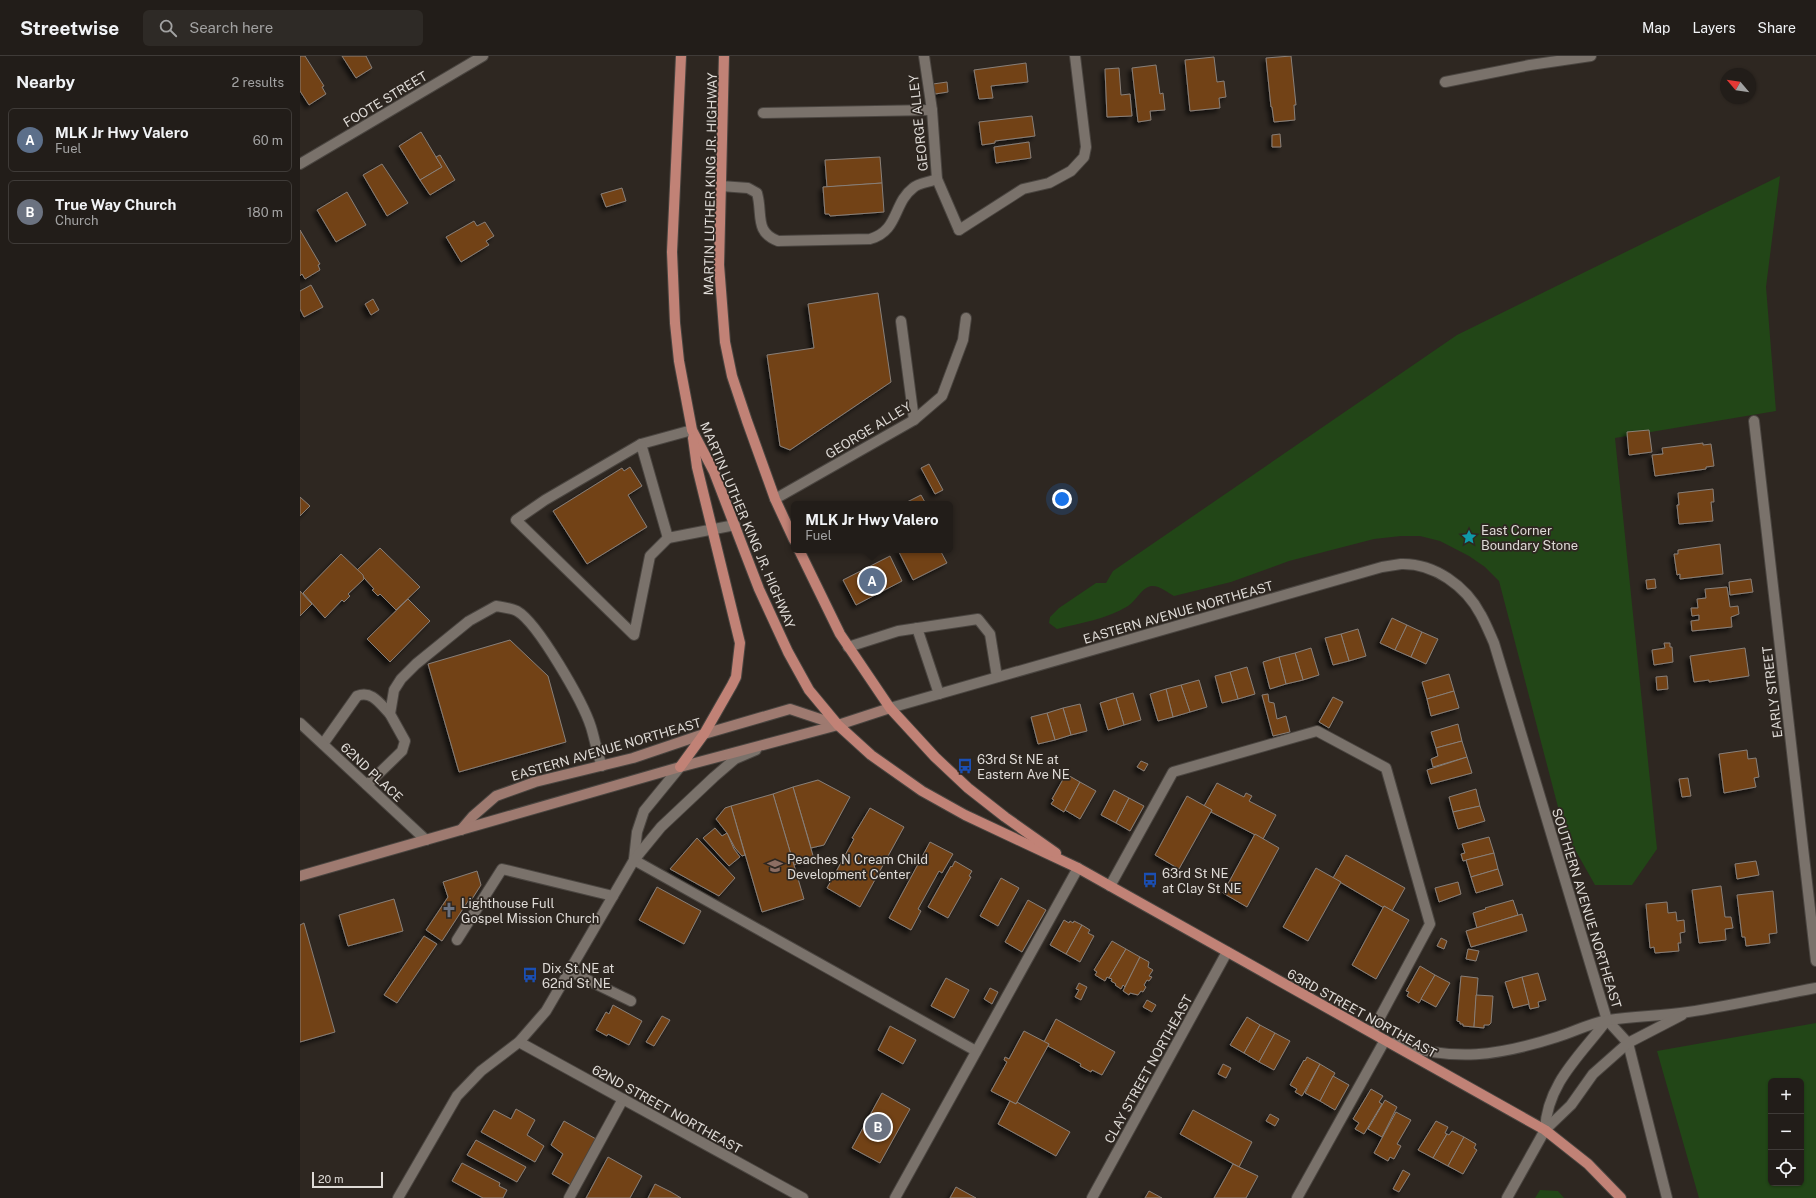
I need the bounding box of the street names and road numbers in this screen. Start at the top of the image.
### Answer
street label: FOOTE STREET [341,68,430,130]
street label: MARTIN LUTHER KING JR. HIGHWAY [701,72,720,296]
street label: GEORGE ALLEY [906,74,931,172]
street label: GEORGE ALLEY [823,399,914,462]
street label: MARTIN LUTHER KING JR. HIGHWAY [697,420,798,631]
street label: EASTERN AVENUE NORTHEAST [1081,578,1275,647]
street label: EARLY STREET [1759,645,1786,739]
street label: EASTERN AVENUE NORTHEAST [509,715,703,784]
street label: 62ND PLACE [337,740,406,805]
street label: SOUTHERN AVENUE NORTHEAST [1549,806,1624,1010]
street label: 63RD STREET NORTHEAST [1284,966,1439,1061]
street label: CLAY STREET NORTHEAST [1101,992,1196,1146]
street label: 62ND STREET NORTHEAST [589,1062,745,1157]

